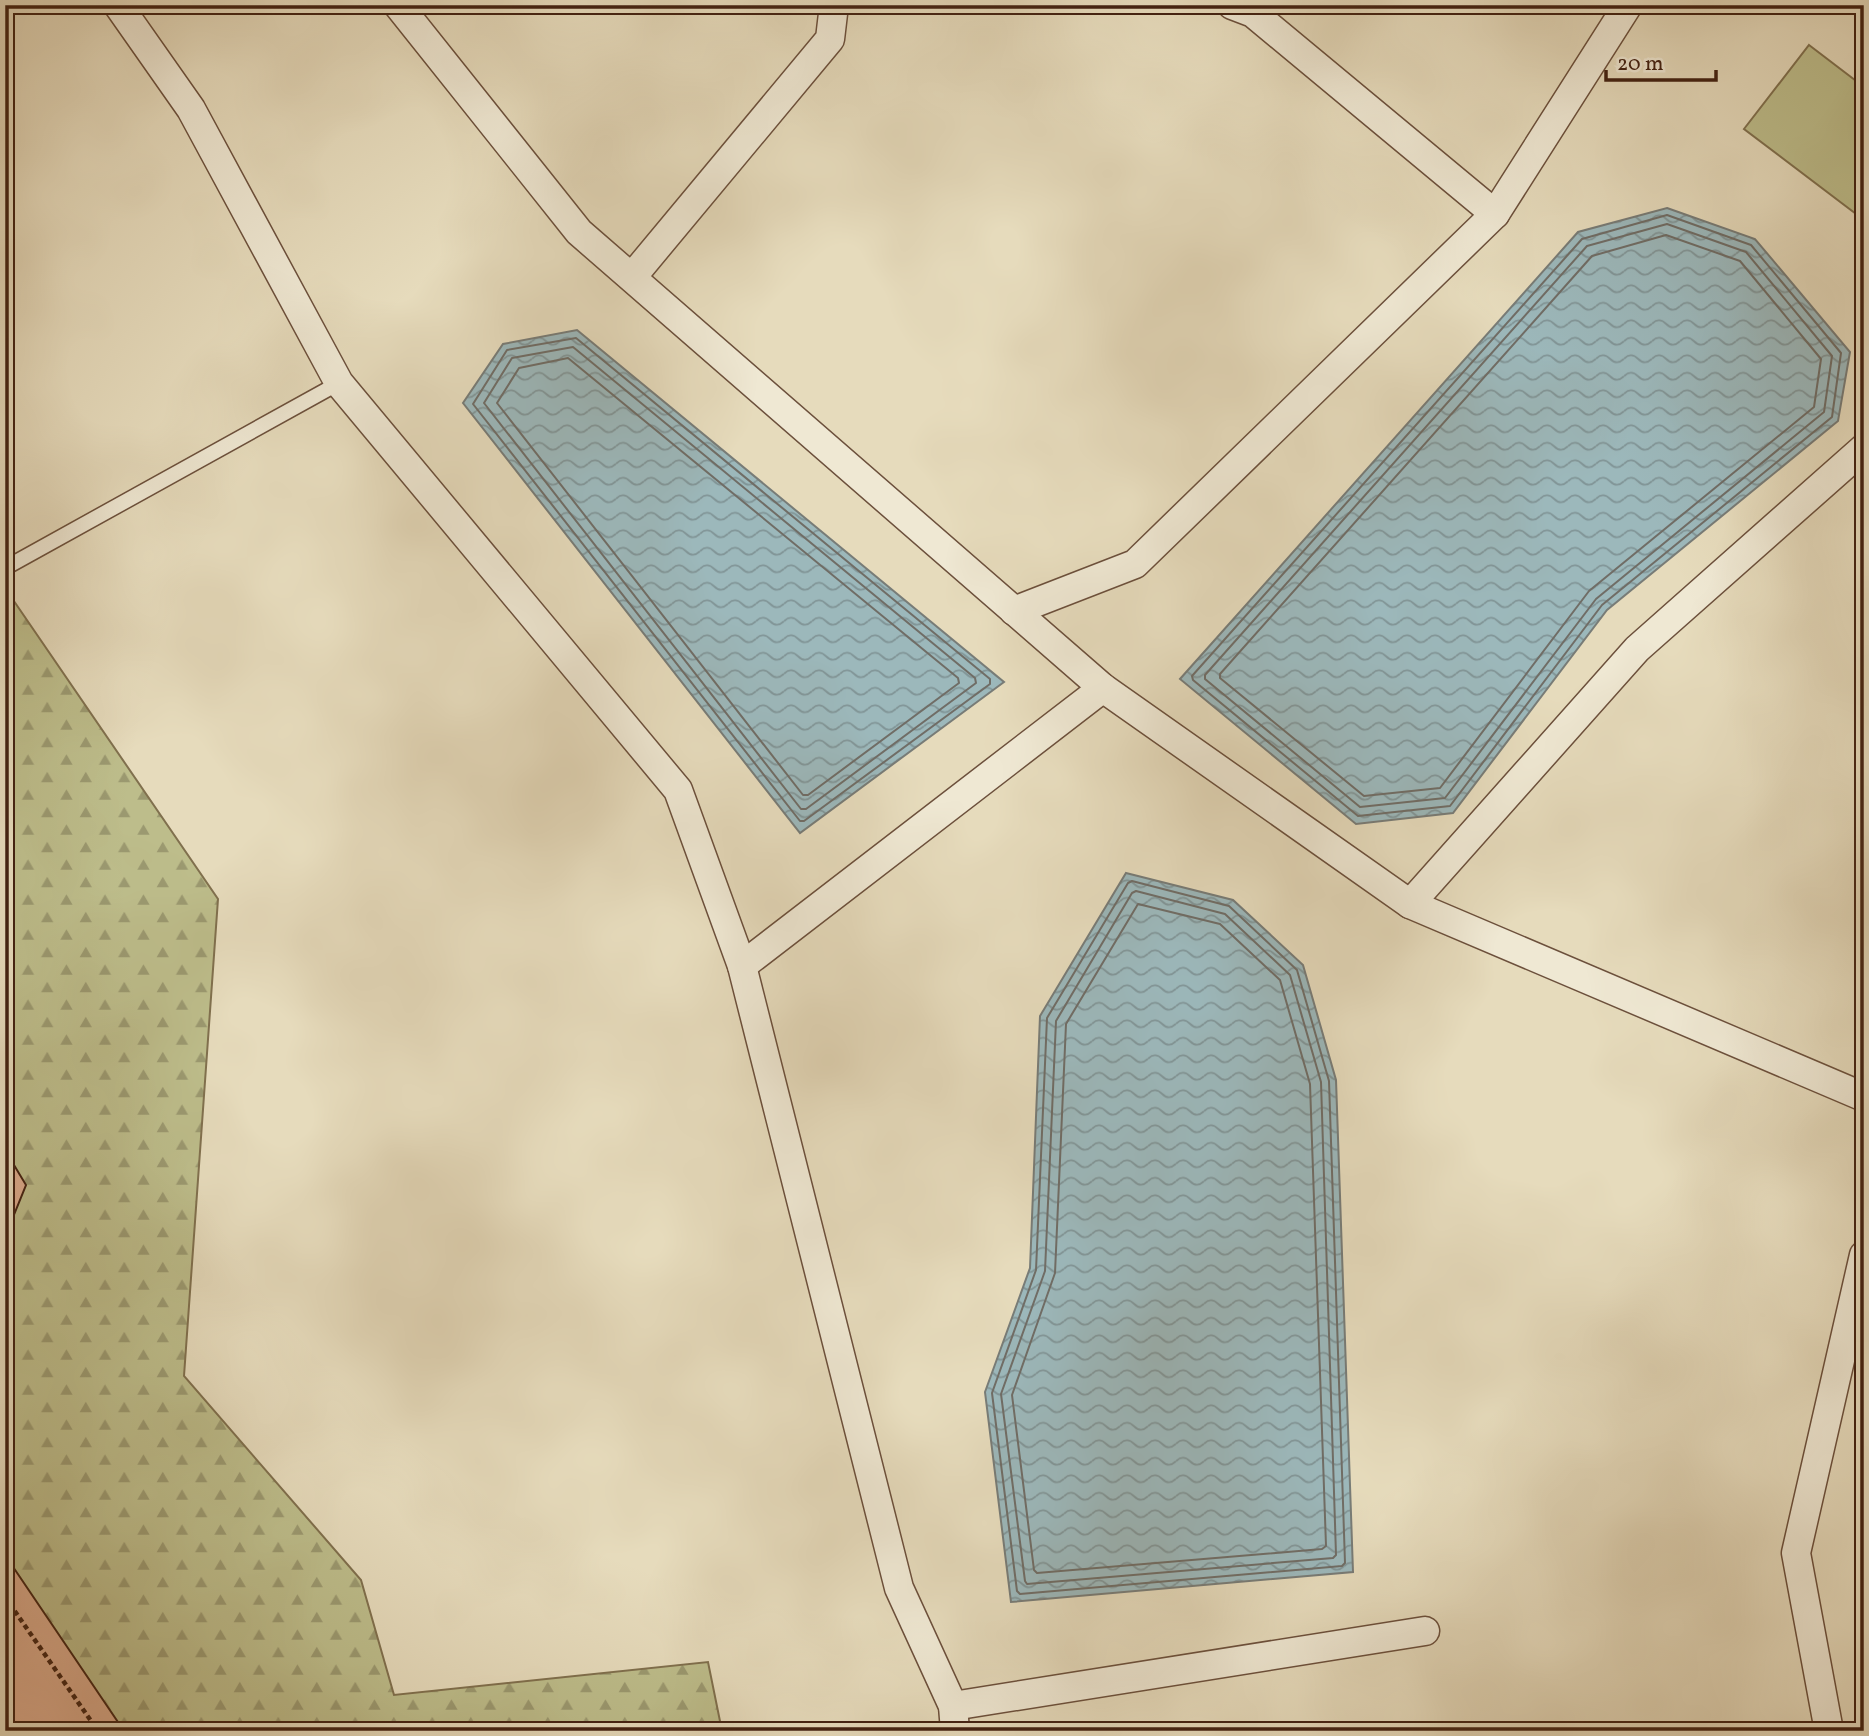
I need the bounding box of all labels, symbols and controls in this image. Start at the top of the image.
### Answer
scale bar [1606,38,1717,82]
text: 20 m [1617,50,1663,79]

